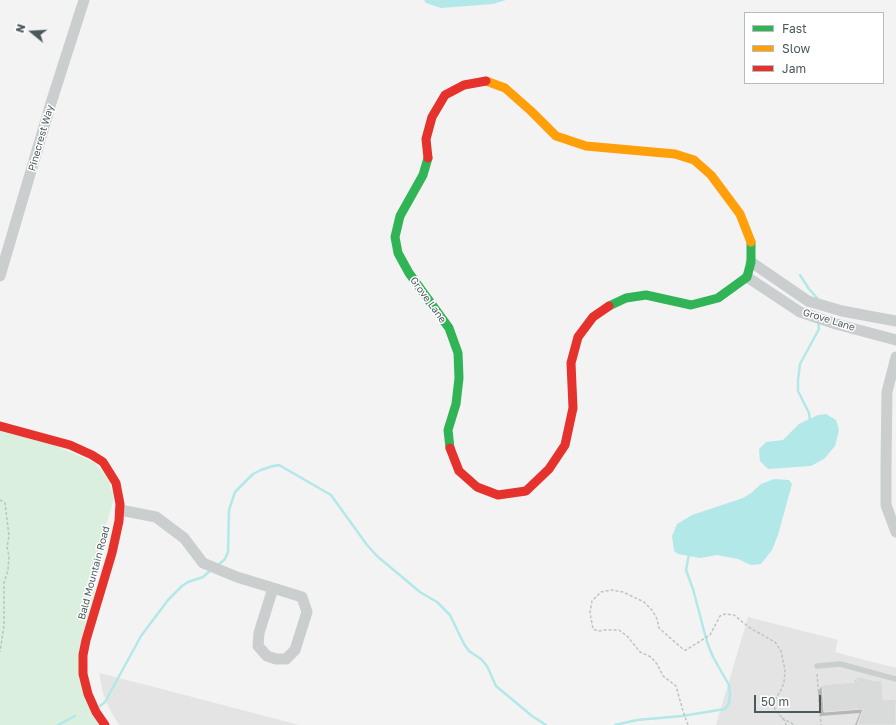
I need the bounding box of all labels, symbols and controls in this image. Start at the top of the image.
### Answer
north arrow [12,12,52,52]
legend [744,12,884,84]
text: Fast [782,21,807,36]
text: N [13,22,28,34]
text: Slow [782,41,810,56]
text: Jam [782,61,806,76]
street label: Pinecrest Way [26,104,56,172]
street label: Grove Lane [407,275,449,325]
street label: Grove Lane [802,306,856,334]
street label: Bald Mountain Road [76,525,112,621]
scale bar [756,687,823,713]
text: 50 m [761,694,789,709]

